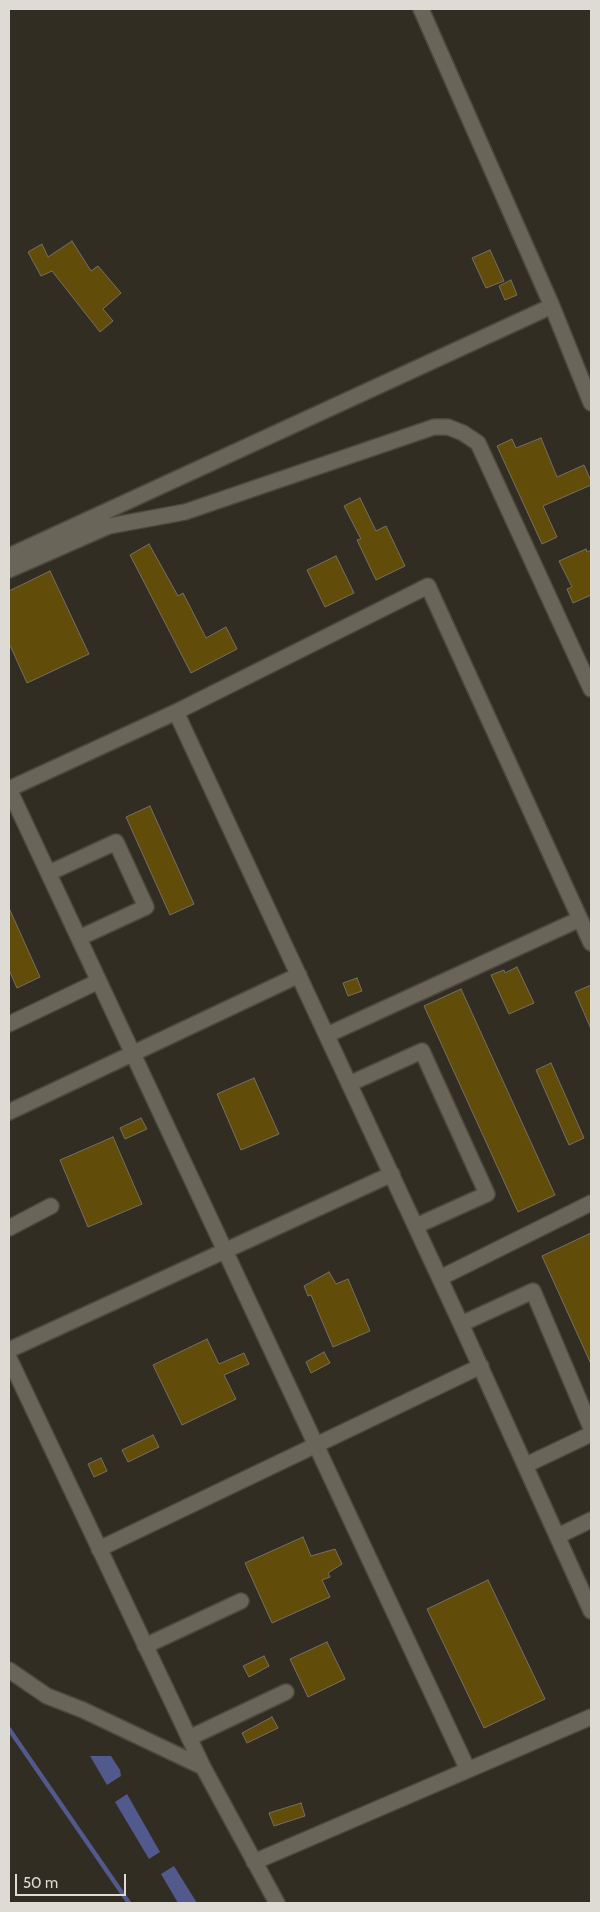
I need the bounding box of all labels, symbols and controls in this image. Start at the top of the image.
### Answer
scale bar [18,1864,129,1896]
text: 50 m [23,1874,58,1892]

